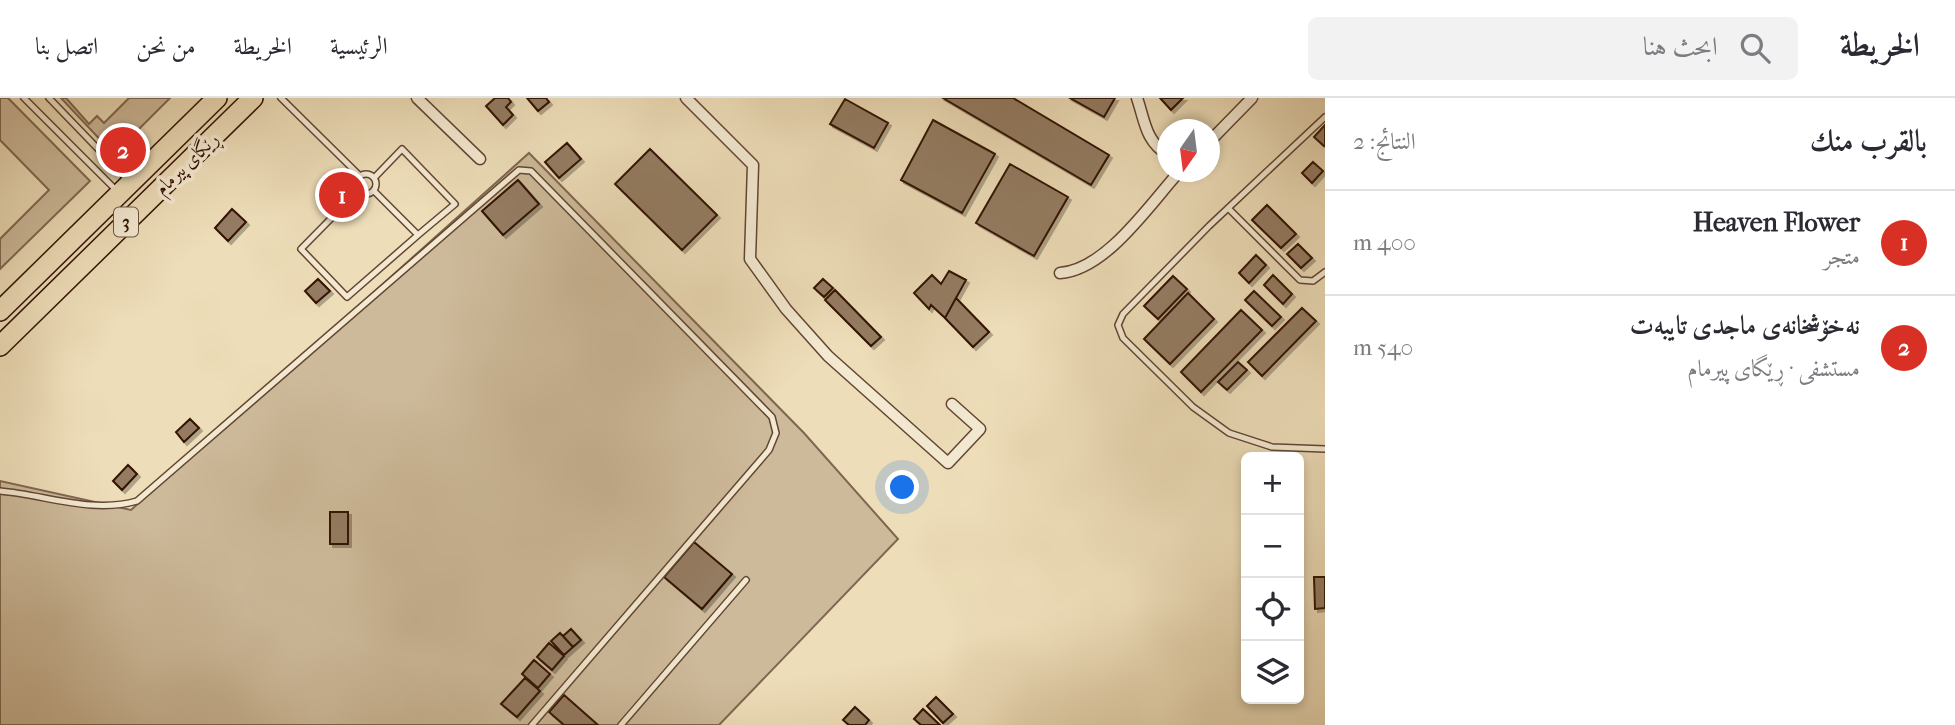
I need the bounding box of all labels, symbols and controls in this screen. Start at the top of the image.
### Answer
search box [1308,17,1798,80]
text: الخريطة [1840,26,1920,65]
icon: search [1736,29,1774,67]
text: ابحث هنا [1643,31,1718,62]
text: اتصل بنا [35,32,98,60]
text: من نحن [136,32,196,60]
text: الخريطة [234,32,292,60]
text: الرئيسية [330,32,388,60]
north arrow [1157,119,1220,182]
pin: 2 [100,124,146,176]
text: بالقرب منك [1810,124,1927,159]
street label: ڕێگای پیرمام [149,127,227,203]
text: النتائج: 2 [1353,128,1416,155]
pin: 1 [319,169,365,221]
text: Heaven Flower [1693,207,1860,238]
road number: 3 [114,208,138,237]
text: 400 m [1353,229,1416,256]
text: 1 [1900,229,1908,256]
text: متجر [1824,243,1860,270]
text: نەخۆشخانەی ماجدی تایبەت [1630,310,1860,341]
text: 540 m [1353,334,1413,361]
text: 2 [1898,334,1910,361]
text: مستشفى · ڕێگای پیرمام [1687,355,1860,382]
map controls [1241,452,1304,704]
button: + [1241,452,1304,515]
your location [885,470,919,504]
button: − [1241,515,1304,578]
button: locate [1241,578,1304,641]
button: layers [1241,641,1304,704]

